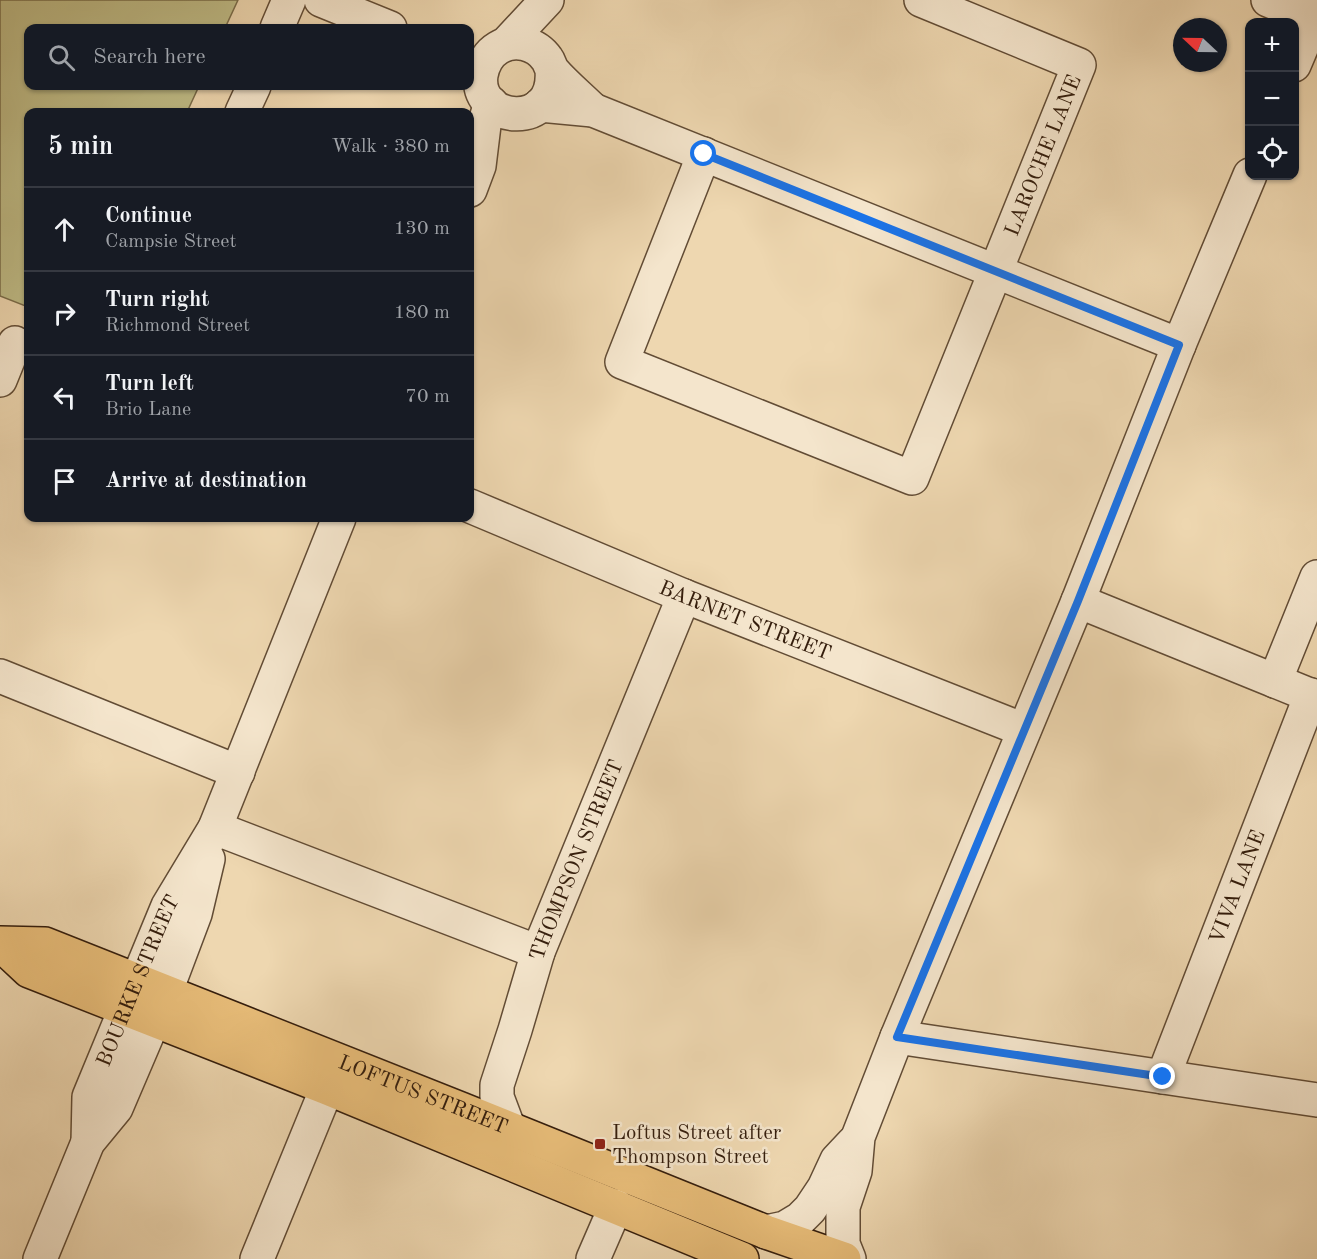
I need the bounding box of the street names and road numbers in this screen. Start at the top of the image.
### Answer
street label: LAROCHE LANE [1002,72,1086,239]
street label: BARNET STREET [656,578,834,665]
street label: THOMPSON STREET [527,757,628,963]
street label: VIVA LANE [1207,827,1270,947]
street label: BOURKE STREET [94,892,184,1070]
street label: LOFTUS STREET [335,1052,510,1139]

